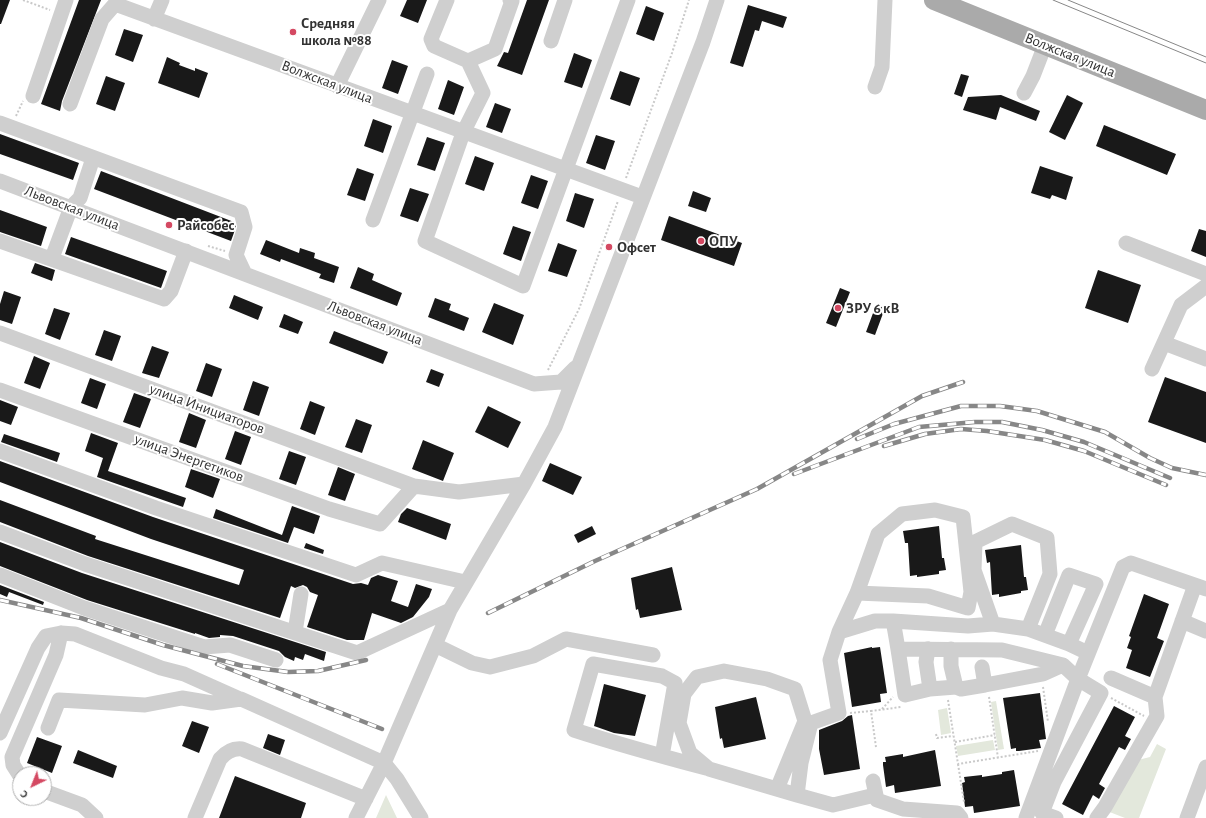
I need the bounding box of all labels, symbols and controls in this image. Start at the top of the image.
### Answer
place label: Средняя школа №88 [301,14,372,49]
marker: Средняя школа №88 [288,27,298,37]
street label: Волжская улица [1022,29,1118,81]
street label: Волжская улица [279,56,375,108]
street label: Львовская улица [22,182,122,234]
place label: Райсобес [177,216,235,234]
marker: Райсобес [164,220,174,230]
place label: ОПУ [709,232,738,250]
marker: ОПУ [696,236,706,246]
place label: Офсет [617,238,656,256]
marker: Офсет [604,242,614,252]
street label: Львовская улица [325,297,425,349]
place label: ЗРУ 6 кВ [846,299,899,317]
marker: ЗРУ 6 кВ [833,303,843,313]
street label: улица Инициаторов [147,380,267,438]
street label: улица Энергетиков [132,430,246,486]
north arrow [12,766,52,806]
text: С [18,788,30,801]

